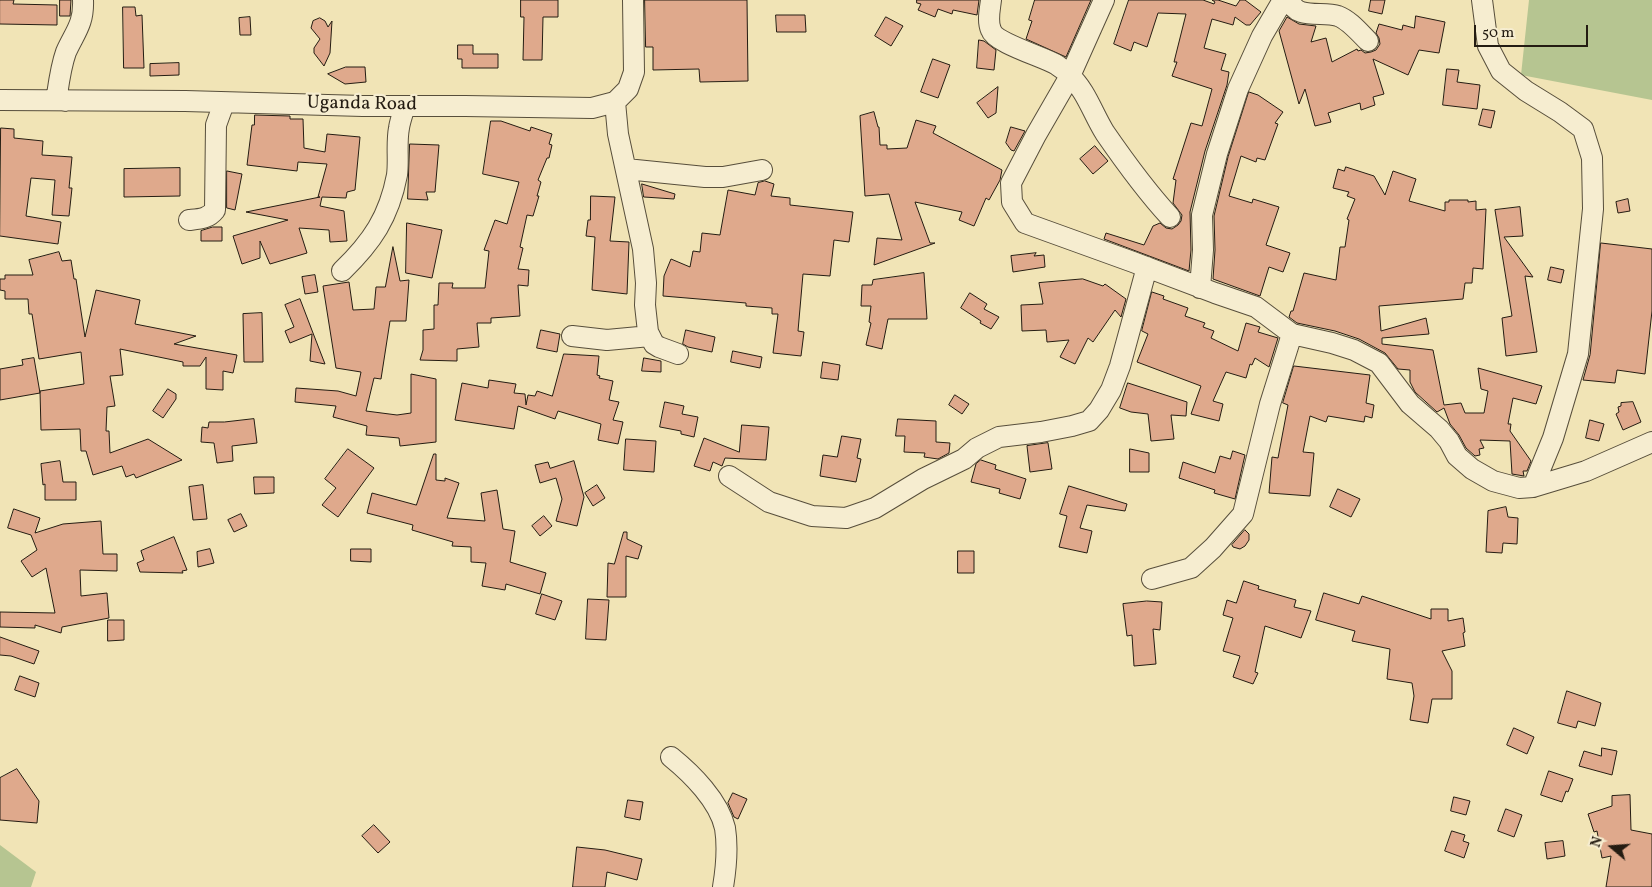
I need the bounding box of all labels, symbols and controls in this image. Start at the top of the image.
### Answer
scale bar [1477,15,1591,47]
text: 50 m [1482,23,1514,44]
street label: Uganda Road [307,93,417,117]
north arrow [1587,822,1637,872]
text: N [1587,834,1608,850]

